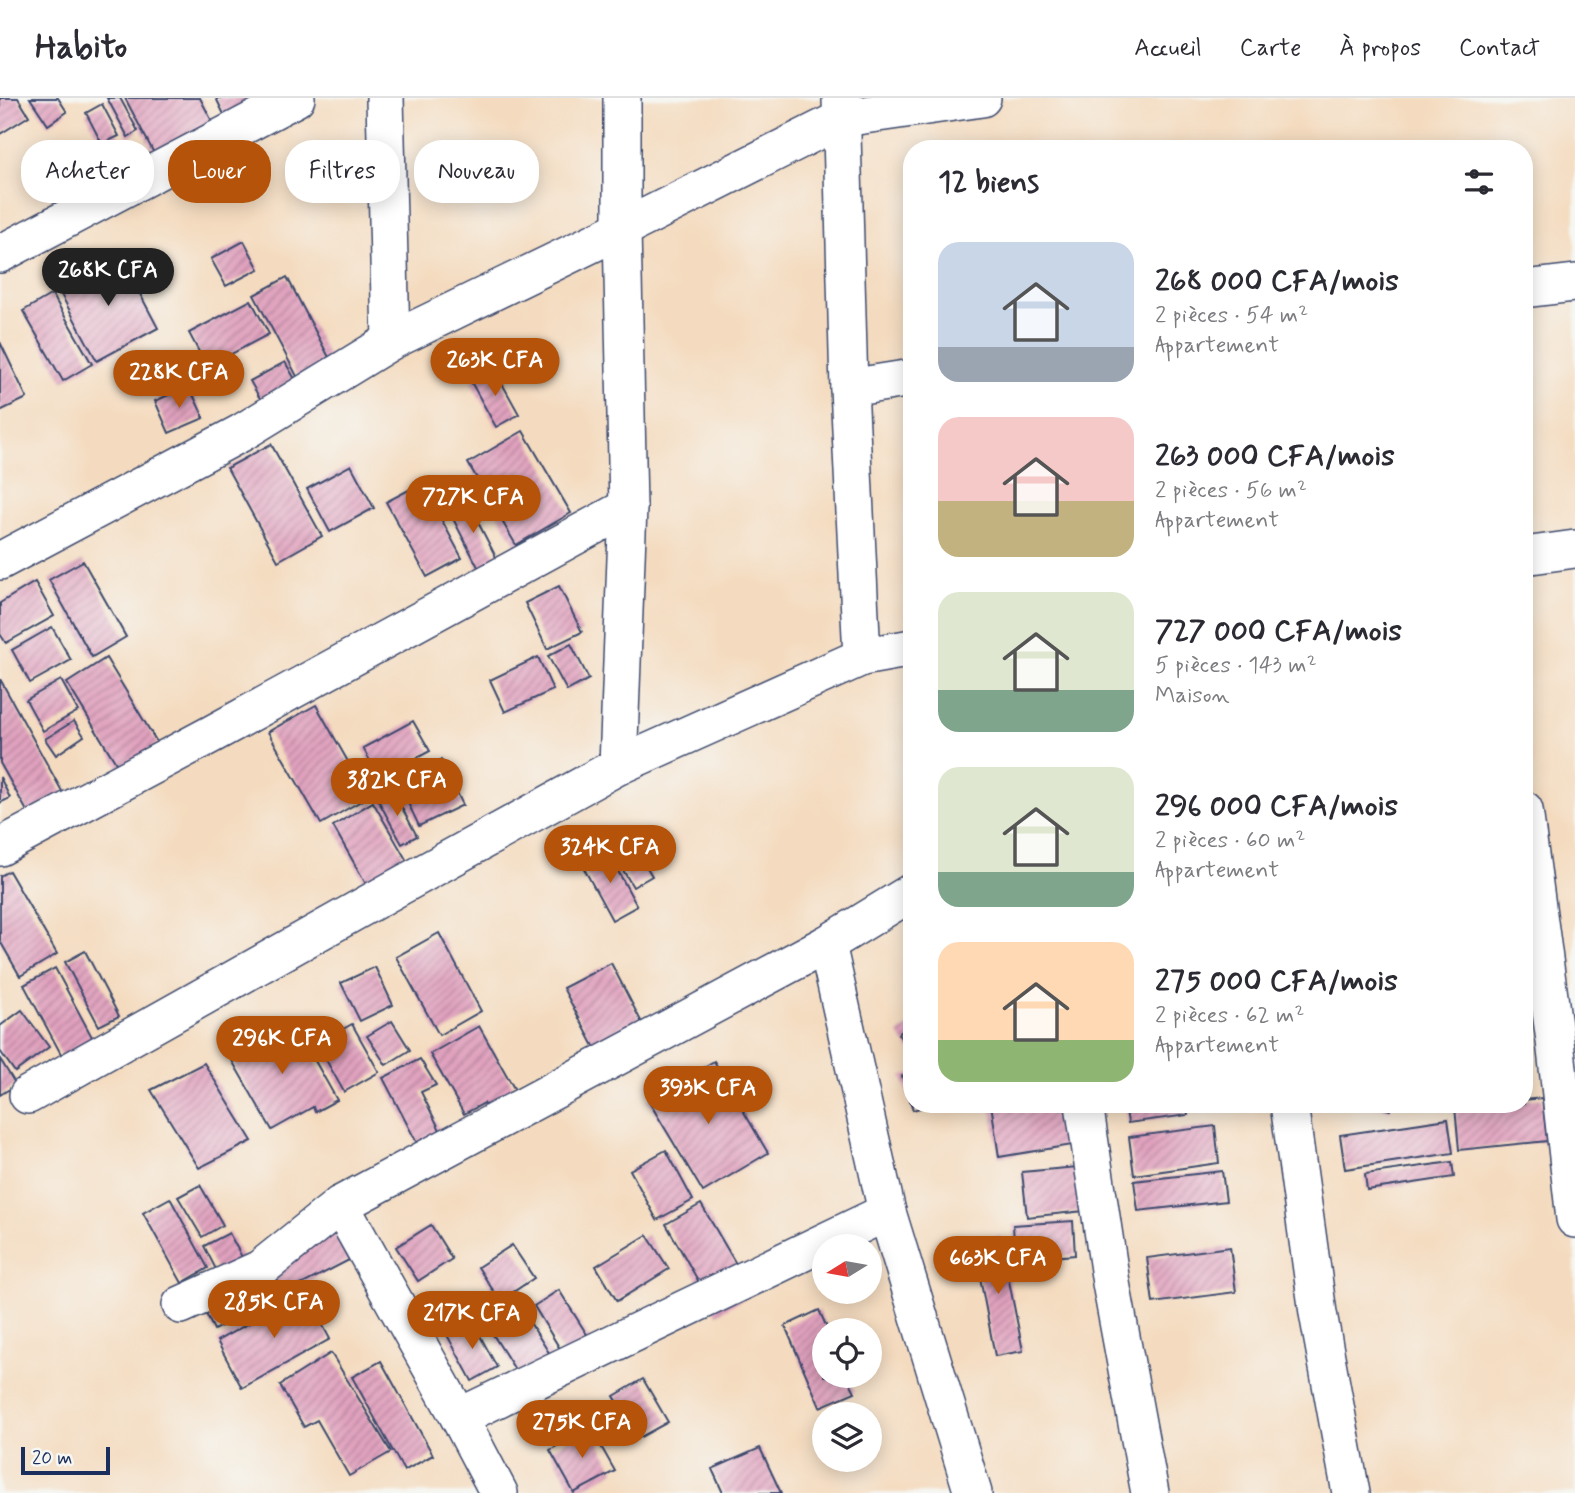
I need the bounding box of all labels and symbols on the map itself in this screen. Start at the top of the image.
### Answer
pin: 268K CFA [36,248,180,308]
pin: 263K CFA [423,338,567,398]
pin: 228K CFA [107,350,251,410]
pin: 727K CFA [401,476,545,535]
pin: 382K CFA [325,758,469,818]
pin: 324K CFA [538,826,682,885]
pin: 296K CFA [210,1016,354,1076]
pin: 393K CFA [636,1066,780,1126]
north arrow [812,1234,882,1304]
pin: 663K CFA [926,1236,1070,1296]
pin: 285K CFA [202,1280,346,1340]
pin: 217K CFA [400,1292,544,1351]
pin: 275K CFA [510,1400,654,1460]
scale bar [21,1444,110,1476]

